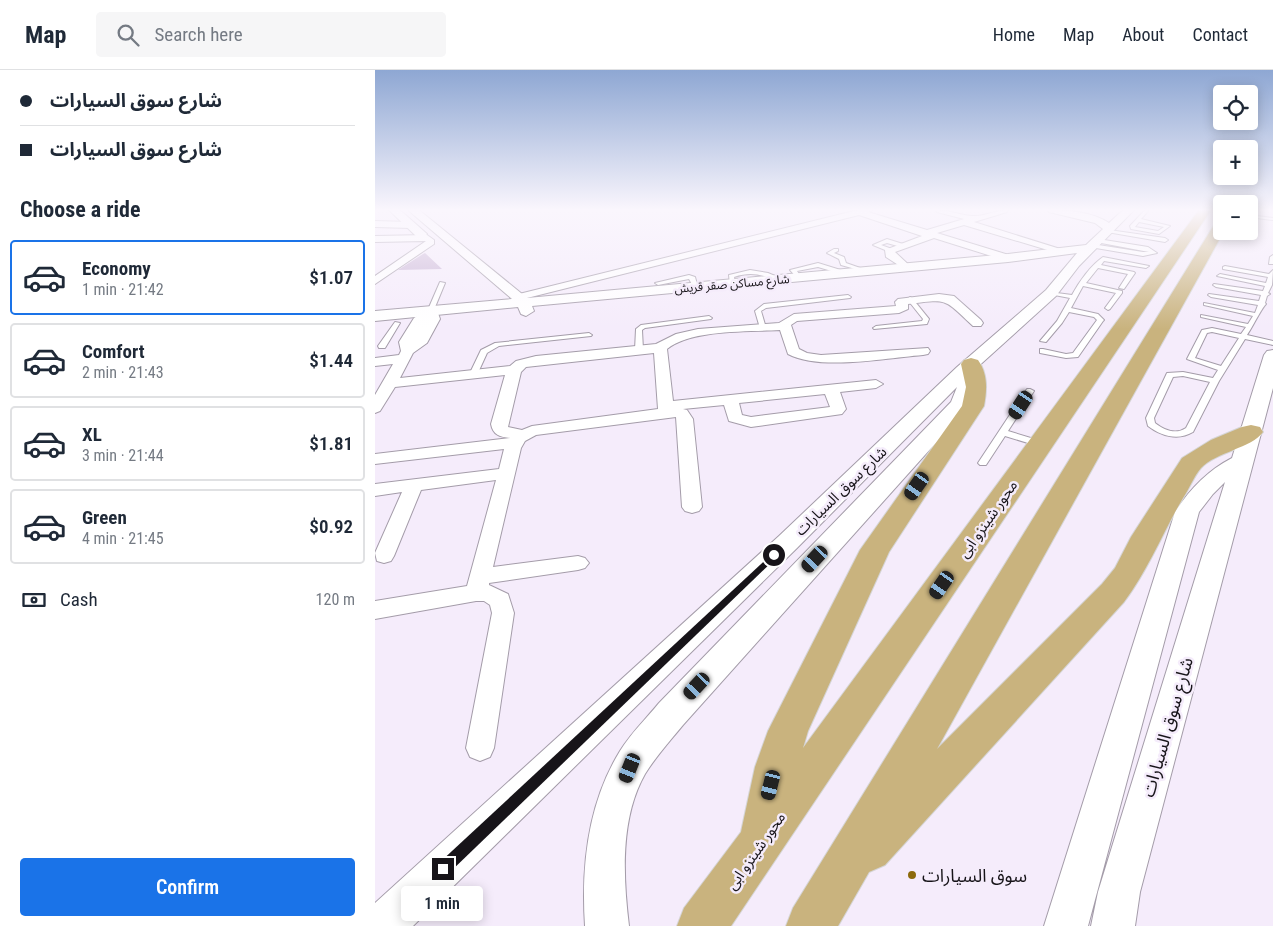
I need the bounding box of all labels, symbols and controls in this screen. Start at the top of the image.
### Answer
search box [96,12,446,57]
text: Map [25,21,66,49]
icon: search [114,21,142,49]
text: Search here [154,23,243,46]
text: Home [993,24,1035,45]
text: Map [1063,24,1094,45]
text: About [1122,24,1164,45]
text: Contact [1192,24,1248,45]
map controls [1213,85,1258,240]
button: locate [1213,85,1258,130]
text: شارع سوق السيارات [50,89,222,112]
text: شارع سوق السيارات [50,138,222,161]
button: + [1213,140,1258,185]
button: − [1213,195,1258,240]
text: Choose a ride [20,197,141,222]
icon: car [22,255,67,300]
text: Economy [82,257,151,280]
text: $1.07 [309,266,353,289]
street label: شارع مساكن صقر قريش [674,272,790,298]
text: 1 min · 21:42 [82,280,164,299]
icon: car [22,338,67,383]
text: Comfort [82,340,145,363]
text: $1.44 [309,349,353,372]
text: 2 min · 21:43 [82,363,164,382]
car [1006,388,1035,422]
icon: car [22,421,67,466]
text: XL [82,423,102,446]
text: $1.81 [309,432,353,455]
street label: شارع سوق السيارات [791,443,893,541]
text: 3 min · 21:44 [82,446,164,465]
car [902,469,931,503]
street label: محور شينزو ابى [955,477,1021,561]
icon: car [22,504,67,549]
text: Green [82,506,127,529]
text: $0.92 [309,515,353,538]
text: 4 min · 21:45 [82,529,164,548]
car [799,543,830,575]
route start [763,544,785,566]
car [927,568,956,602]
icon: cash [20,586,48,614]
text: Cash [60,588,98,611]
text: 120 m [316,590,355,609]
street label: شارع سوق السيارات [1137,655,1201,800]
car [681,670,712,702]
car [617,751,642,785]
car [760,769,781,801]
street label: محور شينزو ابى [723,809,789,893]
button: Confirm [20,858,355,916]
route end [432,858,454,880]
place label: سوق السيارات [922,865,1027,887]
marker: سوق السيارات [906,869,918,881]
callout: 1 min [402,886,484,922]
text: 1 min [424,894,460,913]

